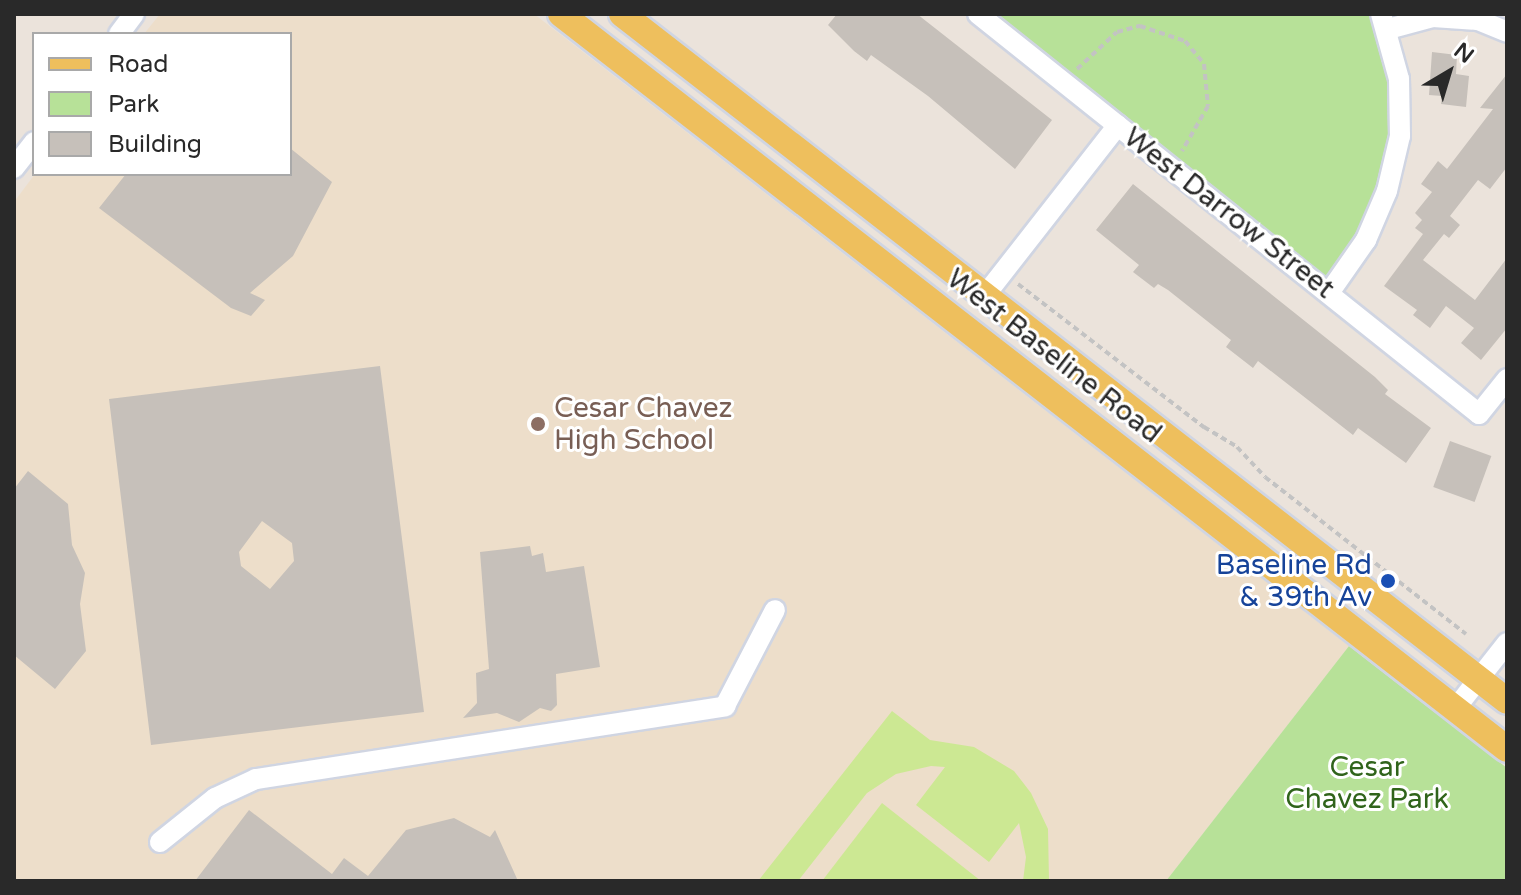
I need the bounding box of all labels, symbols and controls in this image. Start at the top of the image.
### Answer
legend [32,32,292,176]
north arrow [1409,32,1489,112]
text: N [1449,37,1479,69]
text: Road [108,50,168,79]
text: Park [108,90,159,119]
street label: West Darrow Street [1117,120,1341,306]
text: Building [108,130,202,159]
street label: West Baseline Road [940,262,1168,450]
place label: Cesar Chavez High School [554,391,732,457]
marker: Cesar Chavez High School [529,415,547,433]
place label: Baseline Rd & 39th Av [1216,548,1372,614]
marker: Baseline Rd & 39th Av [1379,572,1397,590]
park label: Cesar Chavez Park [1285,750,1449,816]

